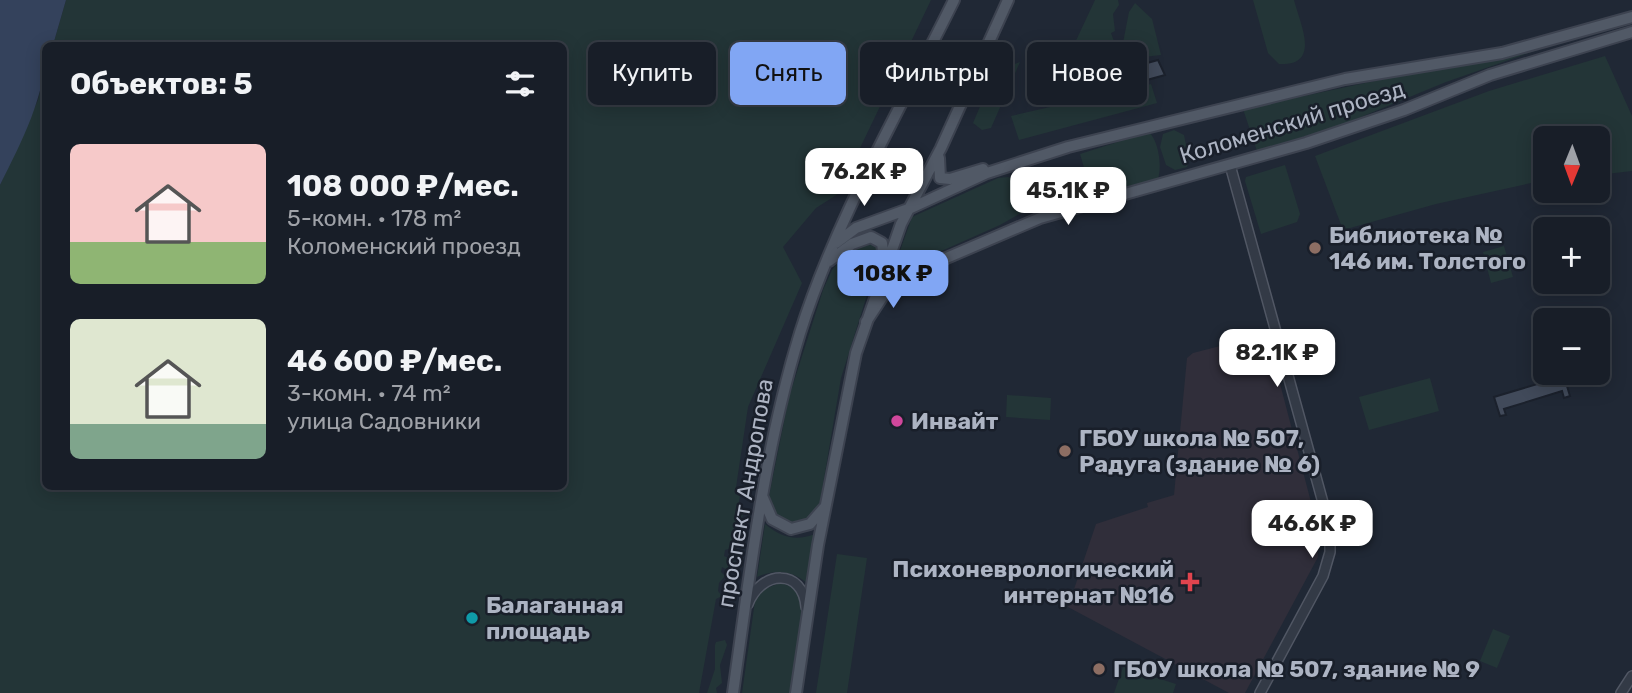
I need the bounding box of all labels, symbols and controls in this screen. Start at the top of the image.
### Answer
chip: Купить [588,42,716,105]
chip: Снять [730,42,846,105]
chip: Фильтры [860,42,1013,105]
chip: Новое [1027,42,1147,105]
icon: filters [501,65,539,103]
text: Объектов: 5 [70,66,253,102]
street label: Коломенский проезд [1176,74,1408,170]
north arrow [1533,126,1610,203]
map controls [1533,126,1610,385]
pin: 76.2K ₽ [799,148,929,208]
text: 76.2K ₽ [821,157,907,185]
text: 108 000 ₽/мес. [287,168,519,204]
pin: 45.1K ₽ [1003,168,1133,227]
icon: home [126,172,210,256]
text: 45.1K ₽ [1026,176,1110,204]
text: 5-комн. · 178 m² [287,204,461,232]
button: + [1533,217,1610,294]
place label: Библиотека № 146 им. Толстого [1329,221,1526,275]
text: Коломенский проезд [287,232,521,260]
marker: Библиотека № 146 им. Толстого [1307,240,1323,256]
pin: 108K ₽ [836,250,950,310]
text: 108K ₽ [853,259,933,287]
button: − [1533,308,1610,385]
pin: 82.1K ₽ [1212,330,1342,389]
text: 82.1K ₽ [1235,338,1319,366]
text: 46 600 ₽/мес. [287,343,502,379]
icon: home [126,347,210,431]
street label: проспект Андропова [711,376,779,610]
text: 3-комн. · 74 m² [287,379,451,407]
text: улица Садовники [287,407,481,435]
place label: Инвайт [911,407,999,435]
marker: Инвайт [889,413,905,429]
place label: ГБОУ школа № 507, Радуга (здание № 6) [1079,424,1320,478]
marker: ГБОУ школа № 507, Радуга (здание № 6) [1057,443,1073,459]
pin: 46.6K ₽ [1247,500,1377,560]
text: 46.6K ₽ [1268,509,1356,537]
place label: Психоневрологический интернат №16 [892,555,1174,609]
marker: Психоневрологический интернат №16 [1180,572,1200,592]
place label: Балаганная площадь [486,591,624,645]
marker: Балаганная площадь [464,610,480,626]
place label: ГБОУ школа № 507, здание № 9 [1113,655,1480,683]
marker: ГБОУ школа № 507, здание № 9 [1091,661,1107,677]

